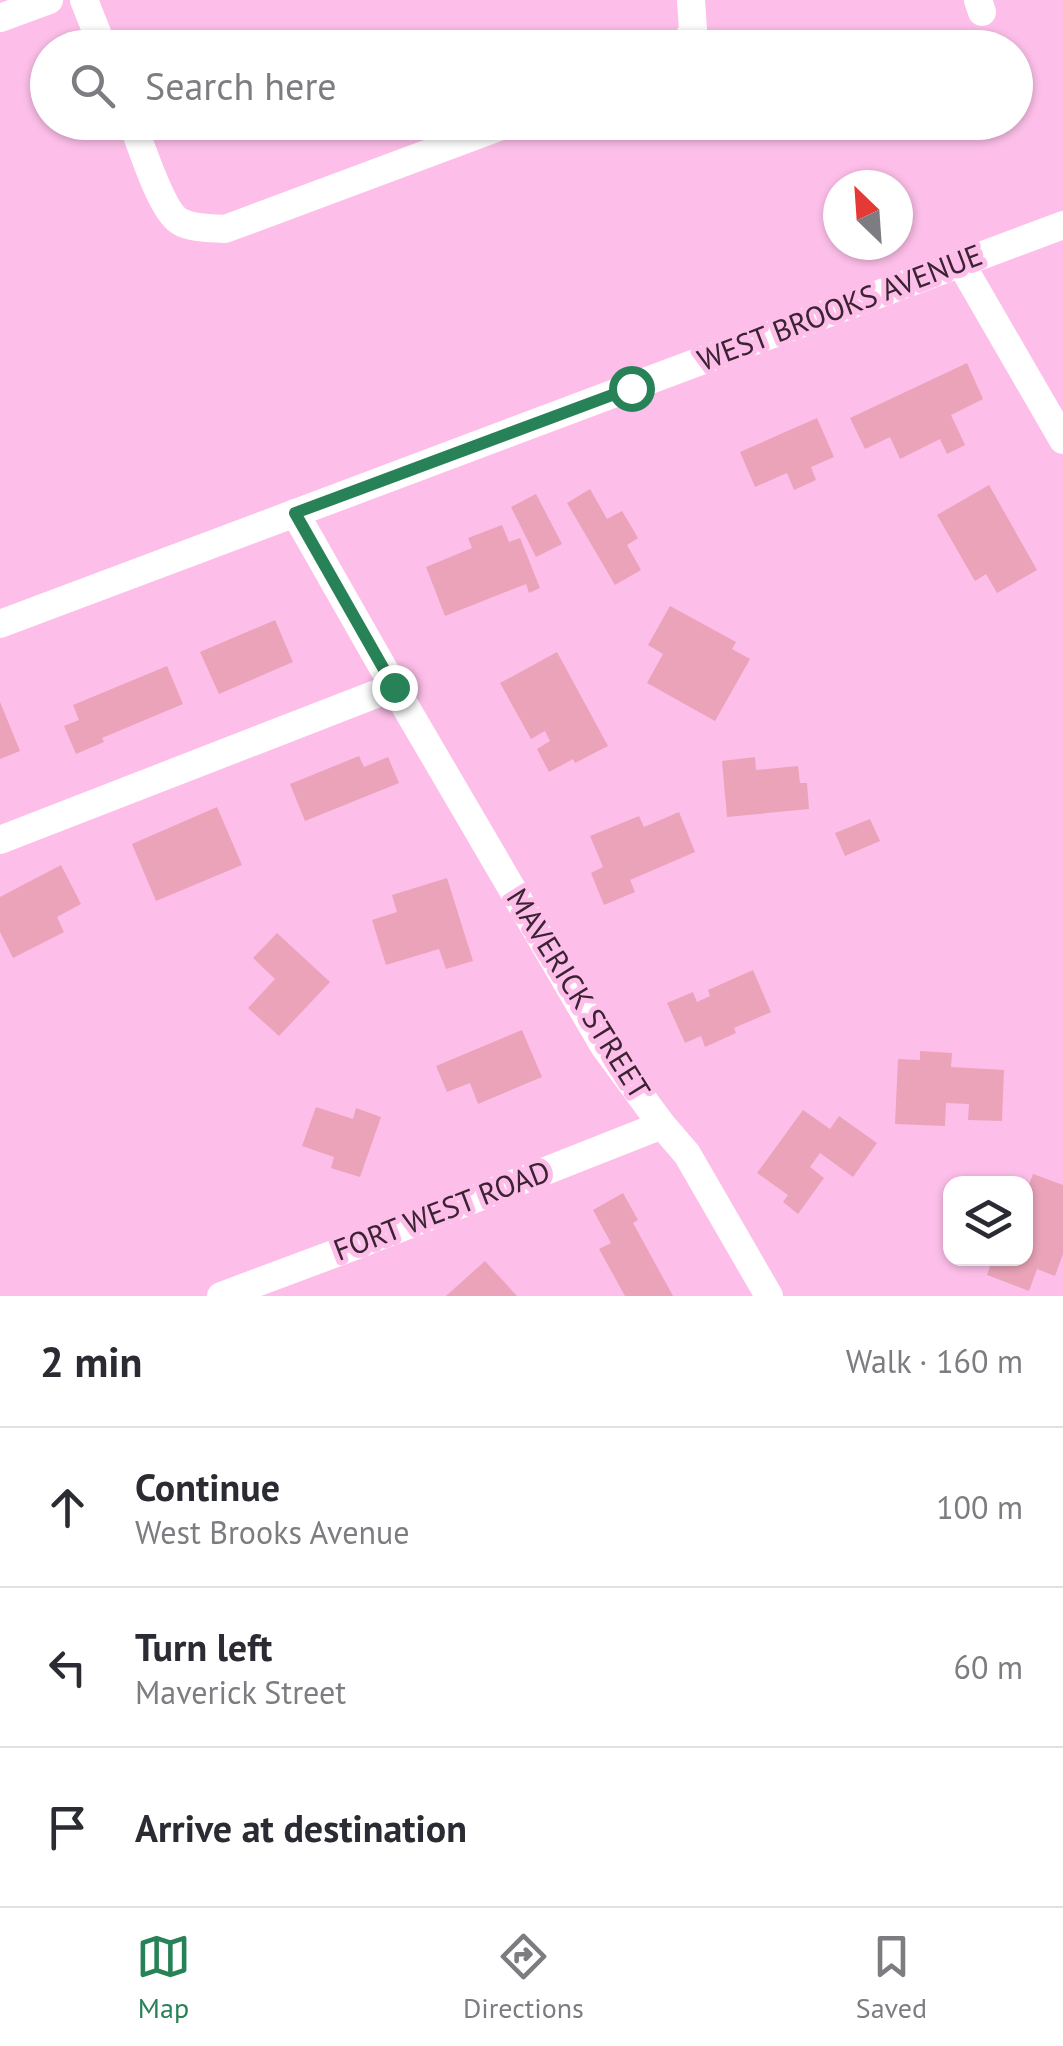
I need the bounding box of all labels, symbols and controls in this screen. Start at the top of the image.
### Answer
search box [30,30,1033,140]
icon: search [65,58,120,113]
text: Search here [145,61,337,110]
north arrow [823,170,913,260]
street label: WEST BROOKS AVENUE [692,234,987,379]
route start [609,366,655,412]
route end [372,665,418,711]
street label: MAVERICK STREET [499,881,660,1106]
street label: FORT WEST ROAD [328,1150,555,1269]
map controls [943,1176,1033,1266]
button: layers [943,1176,1033,1266]
text: 2 min [40,1334,142,1389]
text: Walk · 160 m [846,1340,1023,1382]
text: Continue [135,1462,280,1511]
icon: ahead [40,1480,95,1535]
text: 100 m [936,1486,1023,1528]
text: West Brooks Avenue [135,1511,409,1553]
text: Turn left [135,1622,272,1671]
icon: left [40,1640,95,1695]
text: 60 m [954,1646,1023,1688]
text: Maverick Street [135,1671,346,1713]
icon: arrive [40,1800,95,1855]
text: Arrive at destination [135,1803,467,1852]
tab: Map [136,1929,191,2026]
tab: Directions [463,1929,584,2026]
tab: Saved [856,1929,927,2026]

